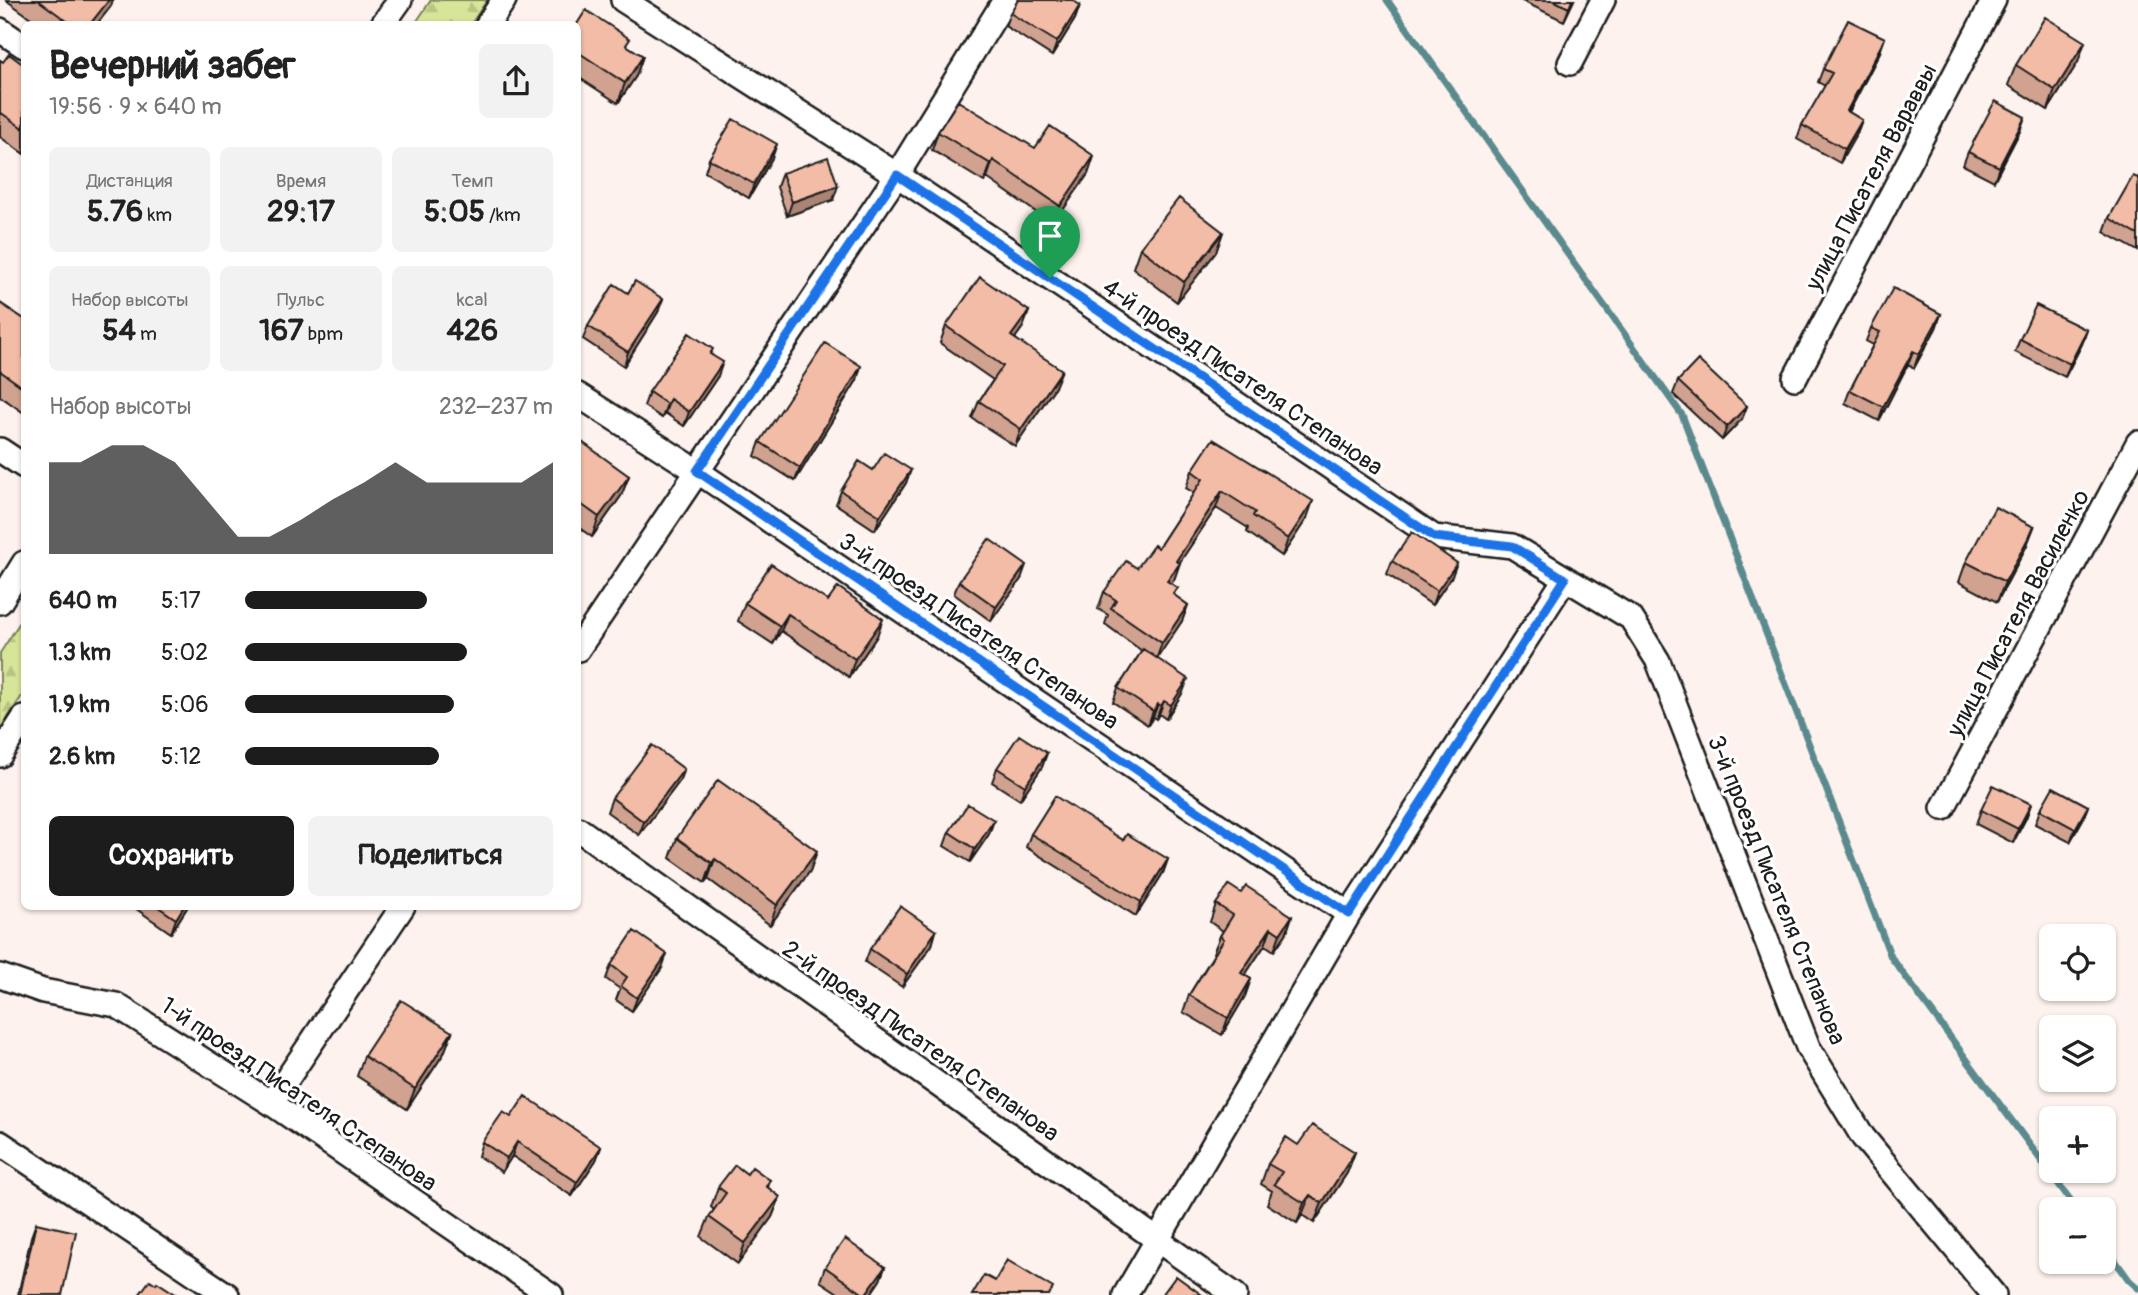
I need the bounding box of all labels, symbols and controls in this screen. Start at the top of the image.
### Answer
text: Вечерний забег [49,42,296,90]
button: share [479,44,553,118]
street label: улица Писателя Вараввы [1799,59,1944,296]
text: 19:56 · 9 × 640 m [49,92,222,121]
text: Дистанция [87,169,173,193]
text: Время [276,169,326,193]
text: Темп [451,169,493,193]
text: 5.76 [87,193,143,230]
text: 29:17 [267,193,335,230]
text: 5:05 [424,193,485,230]
text: km [143,203,172,227]
text: /km [485,203,521,227]
pin [1020,206,1080,278]
icon: arrive [1031,217,1069,255]
street label: 4-й проезд Писателя Степанова [1097,273,1388,482]
text: Набор высоты [71,288,188,312]
text: Пульс [277,288,325,312]
text: kcal [457,288,488,312]
text: 54 [102,312,136,349]
text: 167 [259,312,304,349]
text: 426 [447,312,498,349]
text: m [136,322,157,346]
text: bpm [304,322,343,346]
text: Набор высоты [49,392,191,421]
text: 232–237 m [439,392,553,421]
street label: улица Писателя Василенко [1940,485,2096,743]
street label: 3-й проезд Писателя Степанова [833,527,1124,736]
text: 640 m [49,586,117,615]
text: 5:17 [161,586,201,615]
text: 1.3 km [49,638,111,667]
text: 5:02 [161,638,208,667]
text: 1.9 km [49,690,110,719]
text: 5:06 [161,690,209,719]
street label: 3-й проезд Писателя Степанова [1701,731,1852,1049]
text: 2.6 km [49,742,115,771]
text: 5:12 [161,742,201,771]
button: Сохранить [49,816,294,896]
button: Поделиться [308,816,553,896]
map controls [2039,924,2116,1274]
button: locate [2039,924,2116,1001]
street label: 2-й проезд Писателя Степанова [777,935,1065,1148]
street label: 1-й проезд Писателя Степанова [155,991,442,1198]
button: layers [2039,1015,2116,1092]
button: + [2039,1106,2116,1183]
button: − [2039,1197,2116,1274]

